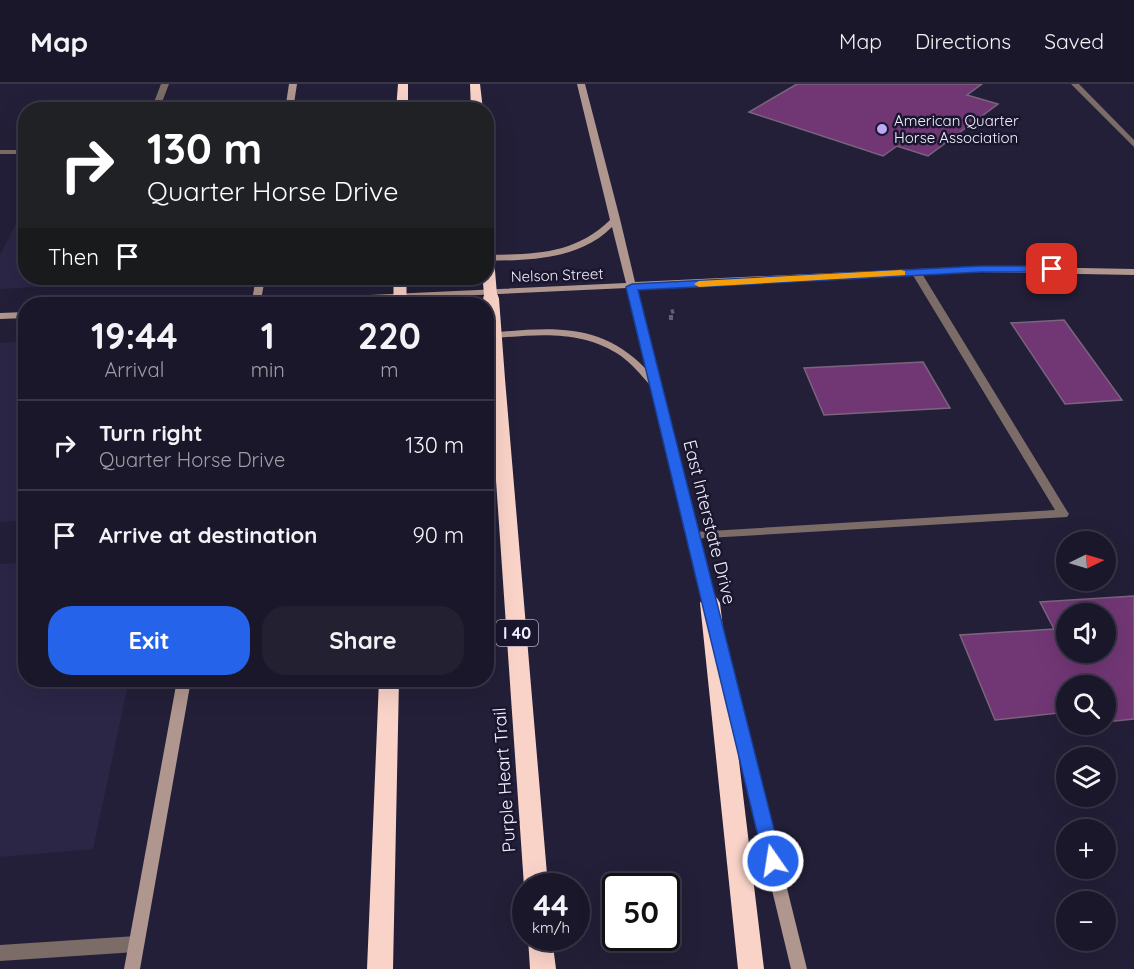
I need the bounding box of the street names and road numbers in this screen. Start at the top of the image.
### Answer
street label: Nelson Street [510,264,604,286]
street label: East Interstate Drive [678,437,742,607]
road number: I 40 [496,620,538,646]
street label: Purple Heart Trail [487,707,521,853]

